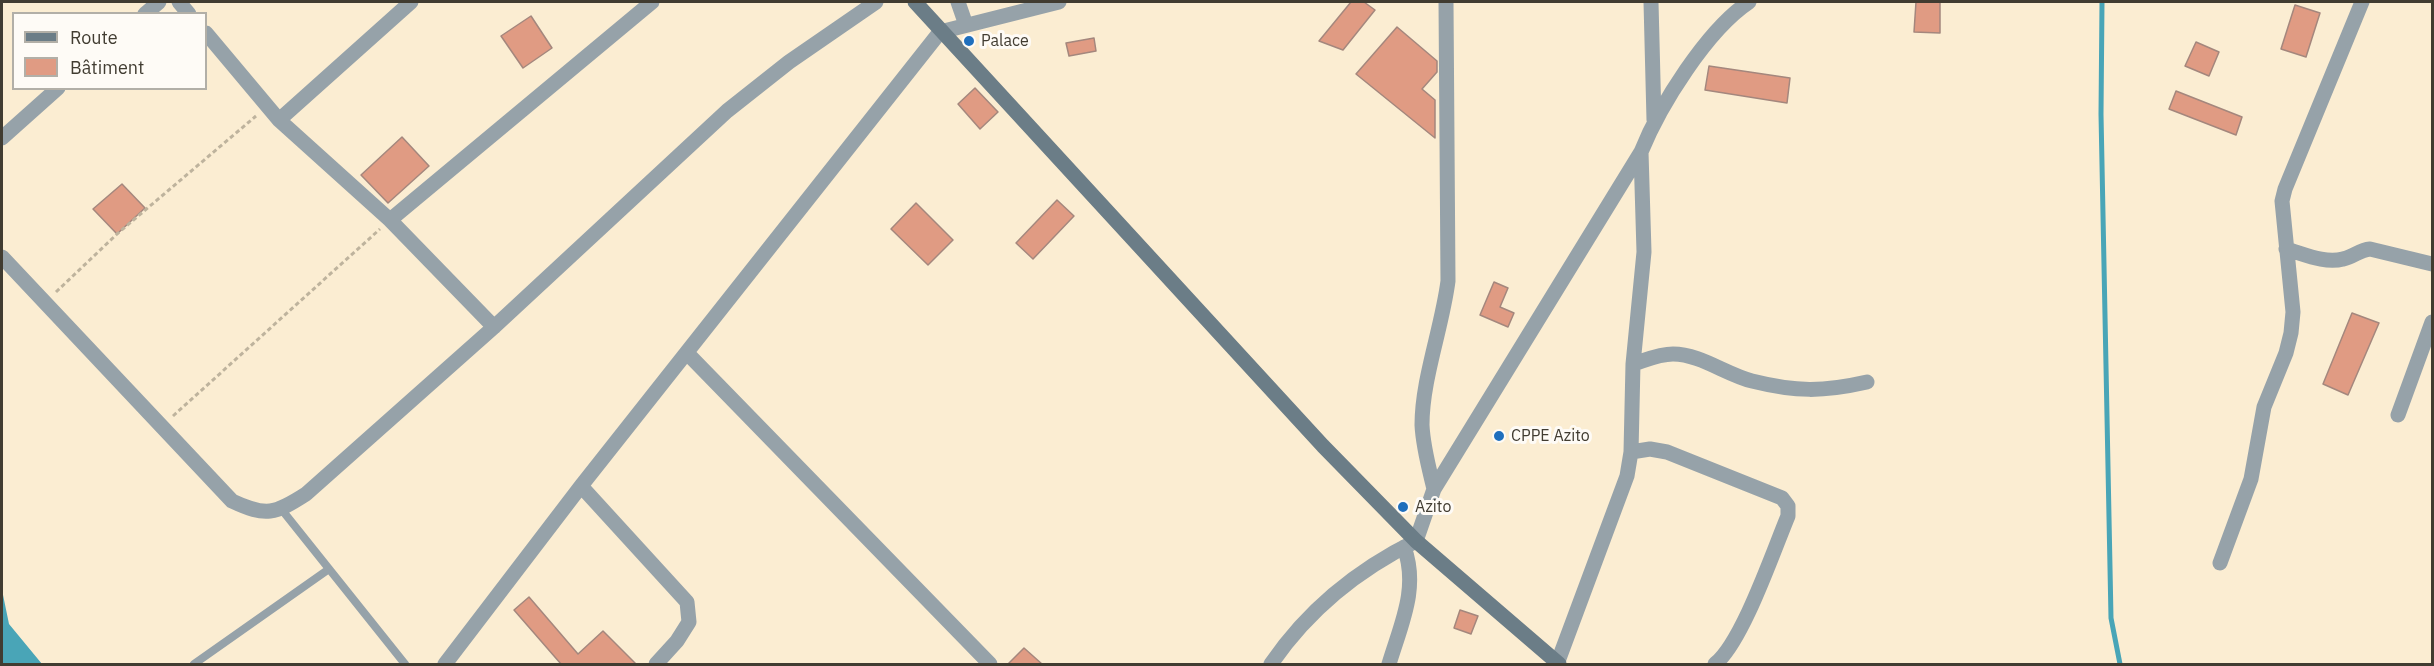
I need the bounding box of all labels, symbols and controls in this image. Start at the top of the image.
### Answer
legend [12,12,207,90]
text: Route [70,26,118,49]
place label: Palace [981,31,1029,51]
marker: Palace [962,34,976,48]
text: Bâtiment [70,56,144,79]
place label: CPPE Azito [1511,426,1590,446]
marker: CPPE Azito [1492,429,1506,443]
place label: Azito [1415,497,1451,517]
marker: Azito [1396,500,1410,514]

